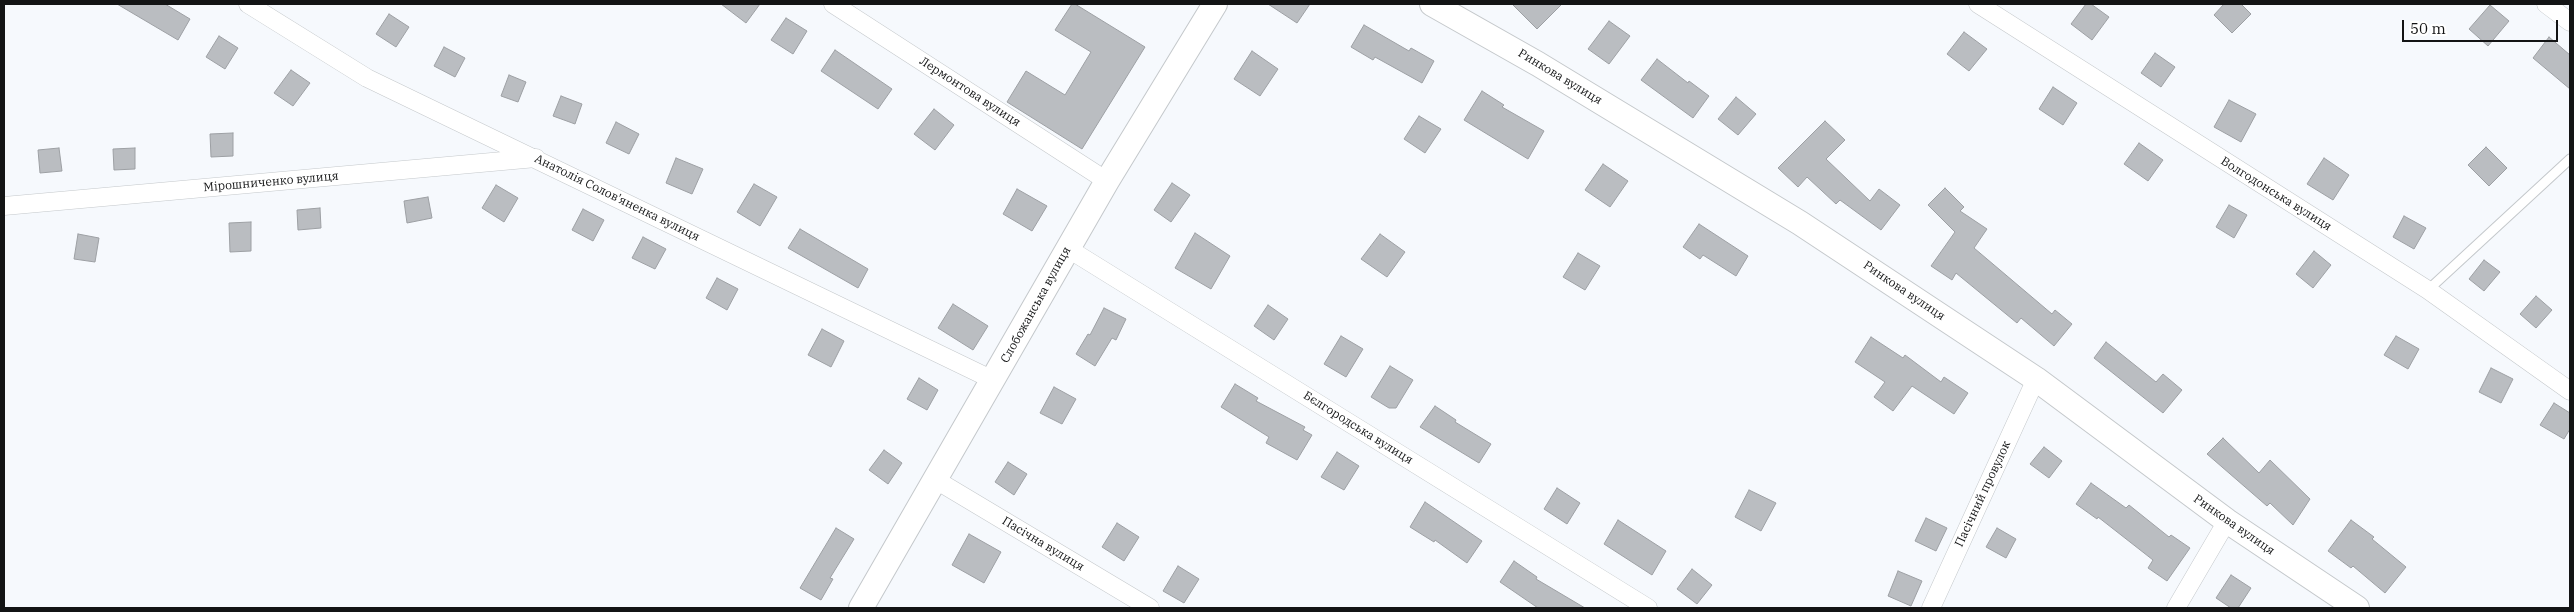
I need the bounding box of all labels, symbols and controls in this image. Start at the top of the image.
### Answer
scale bar [2404,10,2560,42]
text: 50 m [2410,19,2446,38]
street label: Ринкова вулиця [1515,46,1605,108]
street label: Лермонтова вулиця [917,54,1023,130]
street label: Анатолія Солов'яненка вулиця [532,152,702,244]
street label: Волгодонська вулиця [2218,154,2334,234]
street label: Мірошниченко вулиця [203,169,339,195]
street label: Слобожанська вулиця [998,244,1074,366]
street label: Ринкова вулиця [1860,258,1948,324]
street label: Бєлгородська вулиця [1301,388,1415,468]
street label: Пасічний провулок [1952,439,2014,549]
street label: Ринкова вулиця [2191,492,2277,558]
street label: Пасічна вулиця [999,514,1087,574]

